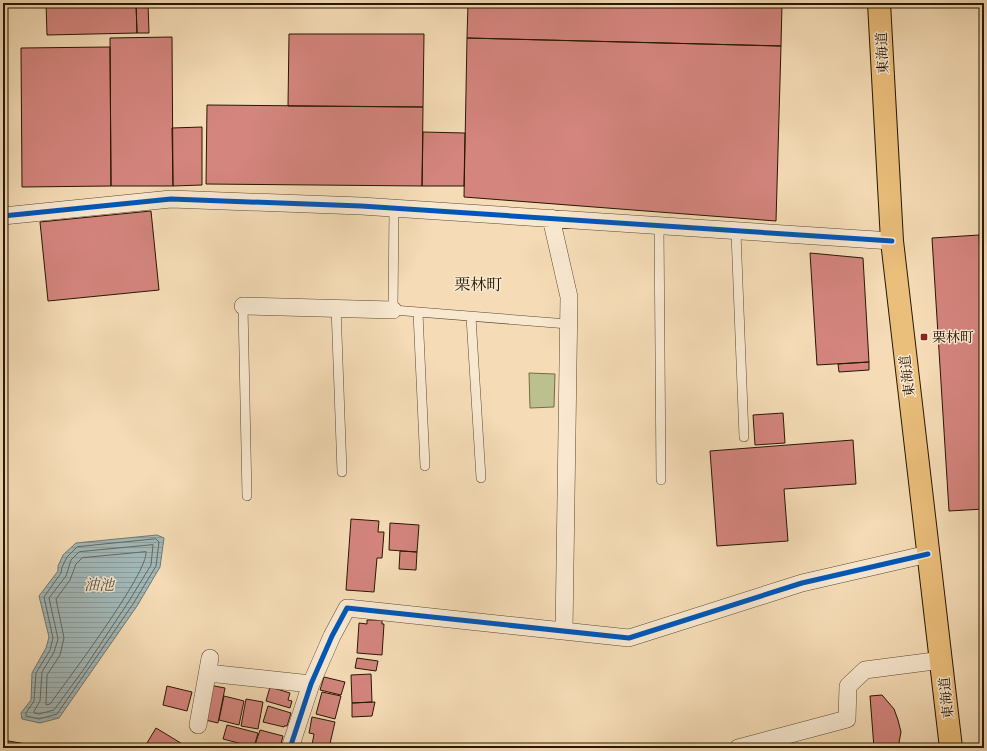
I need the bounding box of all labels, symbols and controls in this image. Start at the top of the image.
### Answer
street label: 東海道 [871,32,893,74]
district label: 栗林町 [454,272,502,296]
place label: 栗林町 [932,327,974,347]
marker: 栗林町 [919,332,929,342]
street label: 東海道 [895,354,919,398]
water label: 油池 [84,574,116,595]
street label: 東海道 [934,676,958,720]

